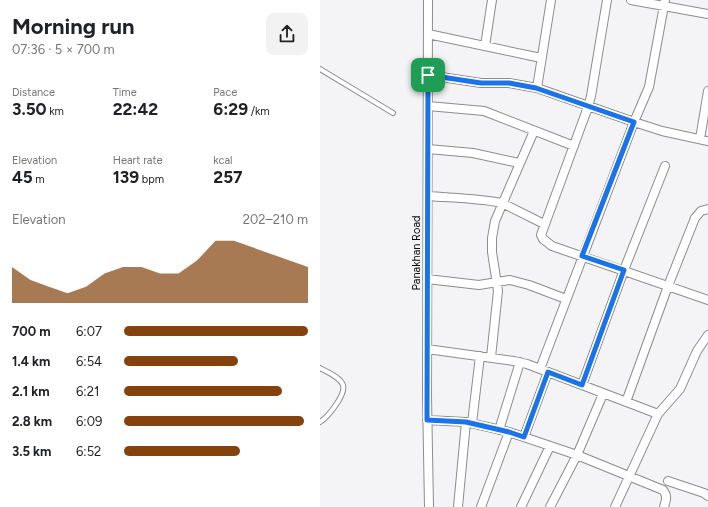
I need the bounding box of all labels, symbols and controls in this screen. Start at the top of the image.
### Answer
text: Morning run [12,13,135,40]
button: share [266,13,308,55]
text: 07:36 · 5 × 700 m [12,42,115,57]
pin [411,58,445,92]
icon: arrive [417,64,439,86]
text: Distance [12,86,55,99]
text: Time [113,86,137,99]
text: Pace [213,86,237,99]
text: 3.50 [12,99,47,119]
text: 22:42 [113,99,158,119]
text: 6:29 [213,99,248,119]
text: km [47,105,64,118]
text: /km [248,105,270,118]
text: Elevation [12,154,57,167]
text: Heart rate [113,154,163,167]
text: kcal [213,154,233,167]
text: 45 [12,167,33,187]
text: 139 [113,167,139,187]
text: 257 [213,167,243,187]
text: m [33,173,45,186]
text: bpm [139,173,164,186]
text: Elevation [12,212,65,227]
text: 202–210 m [243,212,308,227]
street label: Panakhan Road [410,216,423,290]
text: 700 m [12,324,51,339]
text: 6:07 [76,324,102,339]
text: 1.4 km [12,354,50,369]
text: 6:54 [76,354,102,369]
text: 2.1 km [12,384,50,399]
text: 6:21 [76,384,99,399]
text: 2.8 km [12,414,52,429]
text: 6:09 [76,414,102,429]
text: 3.5 km [12,444,51,459]
text: 6:52 [76,444,101,459]

